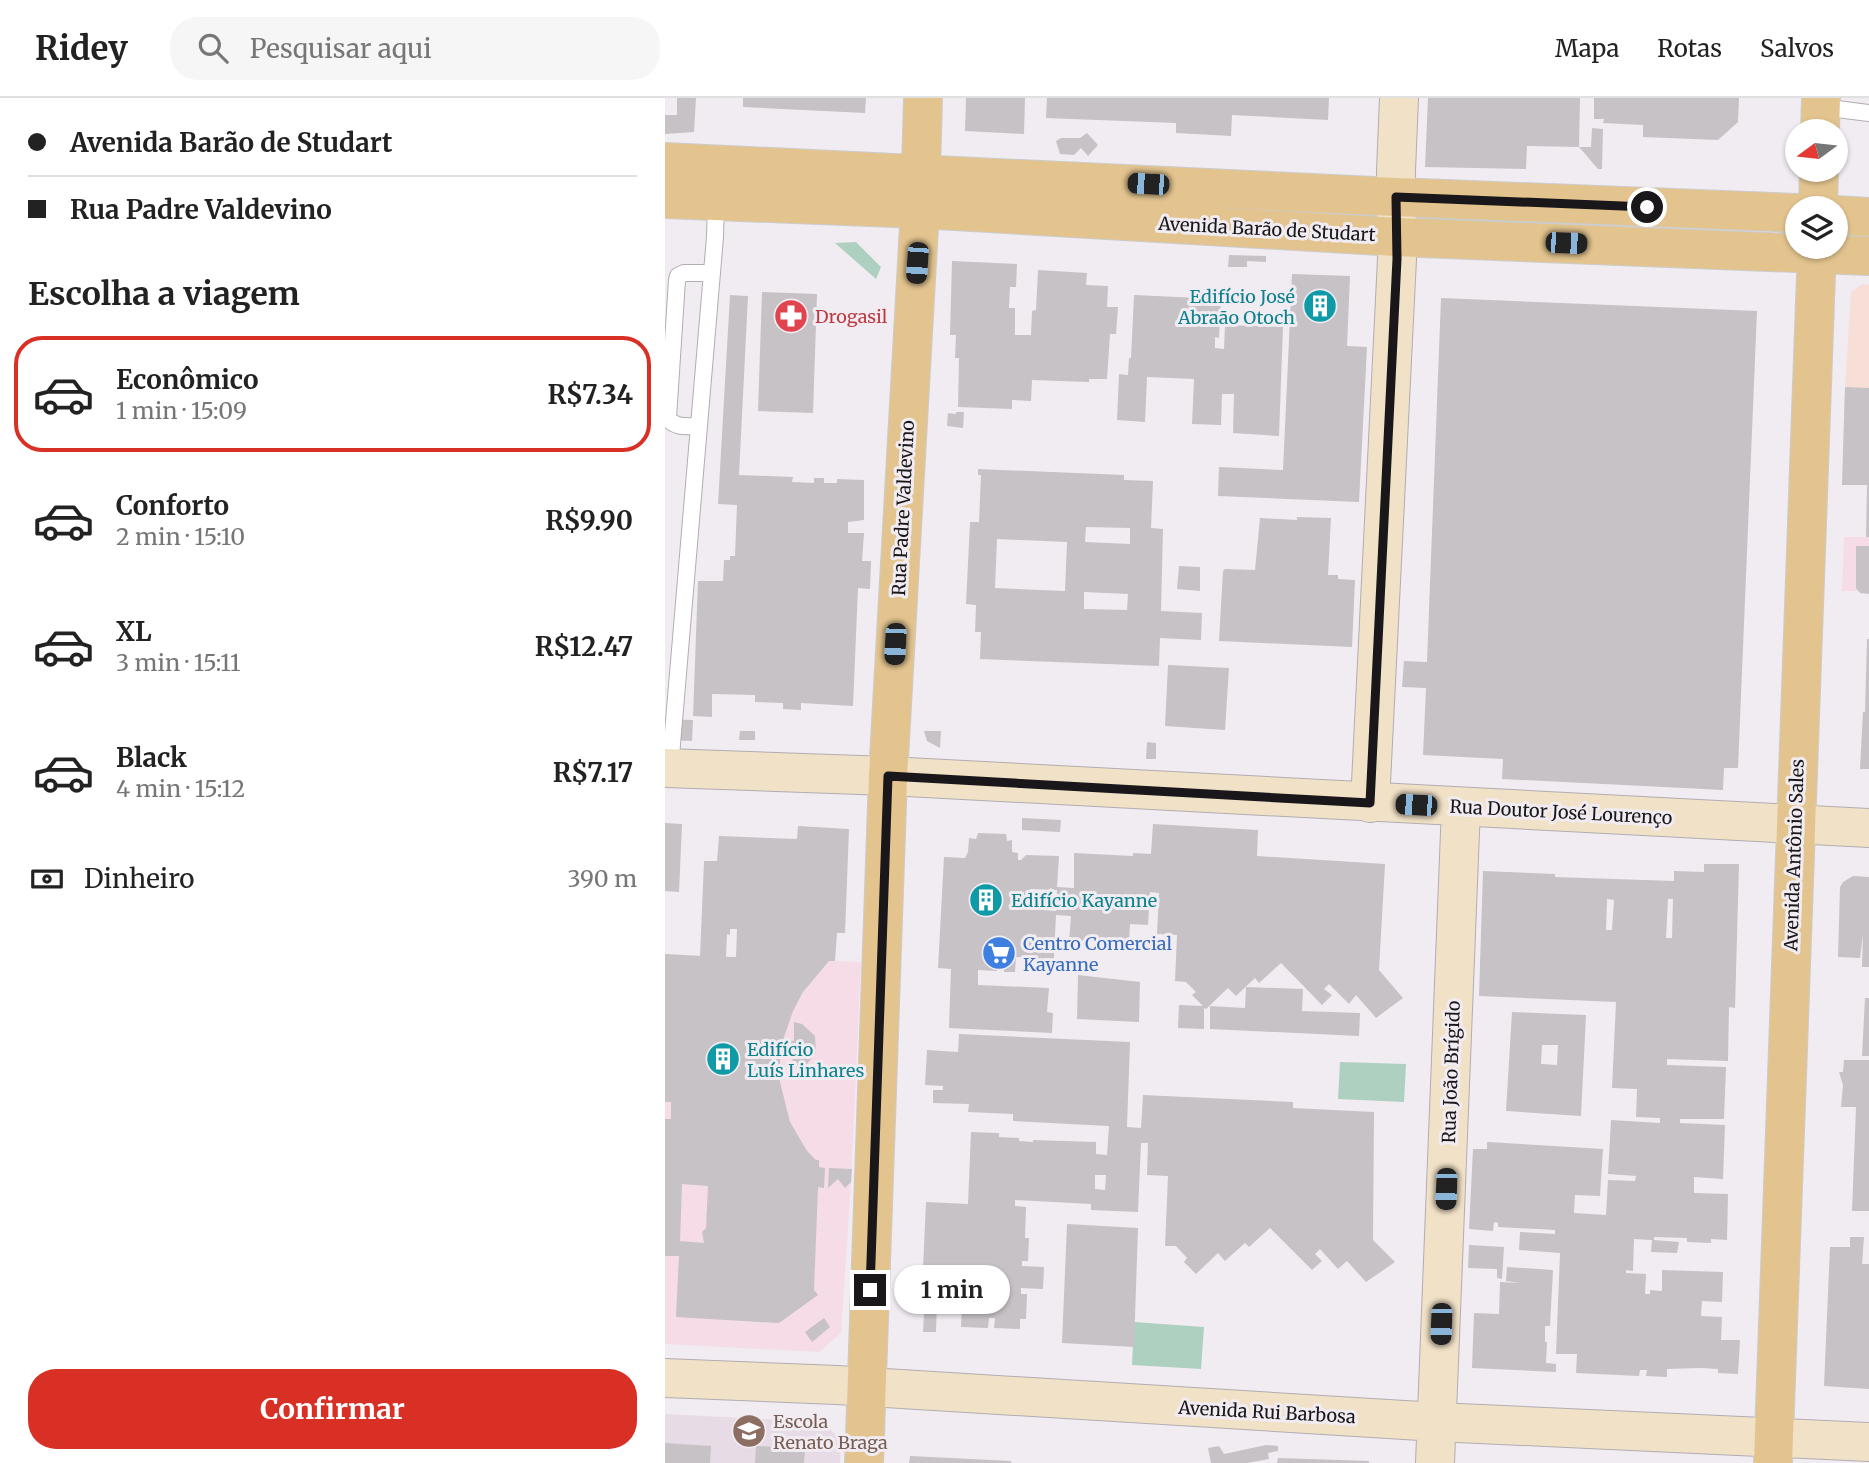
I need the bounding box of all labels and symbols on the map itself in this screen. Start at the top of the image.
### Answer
north arrow [1785,119,1848,182]
car [1127,172,1170,196]
route start [1631,191,1663,223]
street label: Avenida Barão de Studart [1157,212,1376,246]
car [1545,232,1588,254]
car [906,241,929,285]
place label: Edifício José Abraão Otoch [1177,285,1295,329]
building icon: Edifício José Abraão Otoch [1301,287,1339,325]
pharmacy icon: Drogasil [772,297,810,335]
place label: Drogasil [815,305,888,328]
street label: Rua Padre Valdevino [887,419,919,597]
car [884,622,907,666]
street label: Avenida Antônio Sales [1779,758,1809,952]
car [1395,793,1438,817]
street label: Rua Doutor José Lourenço [1449,795,1673,829]
building icon: Edifício Kayanne [967,881,1005,919]
place label: Edifício Kayanne [1011,889,1157,912]
place label: Centro Comercial Kayanne [1023,932,1173,976]
supermarket icon: Centro Comercial Kayanne [980,934,1018,972]
street label: Rua João Brígido [1437,1000,1465,1144]
place label: Edifício Luís Linhares [747,1038,865,1082]
building icon: Edifício Luís Linhares [704,1040,742,1078]
car [1435,1168,1458,1210]
callout: 1 min [895,1266,1010,1314]
route end [854,1274,886,1306]
car [1430,1303,1453,1345]
street label: Avenida Rui Barbosa [1177,1396,1357,1428]
place label: Escola Renato Braga [773,1410,888,1454]
school or university icon: Escola Renato Braga [730,1412,768,1450]

